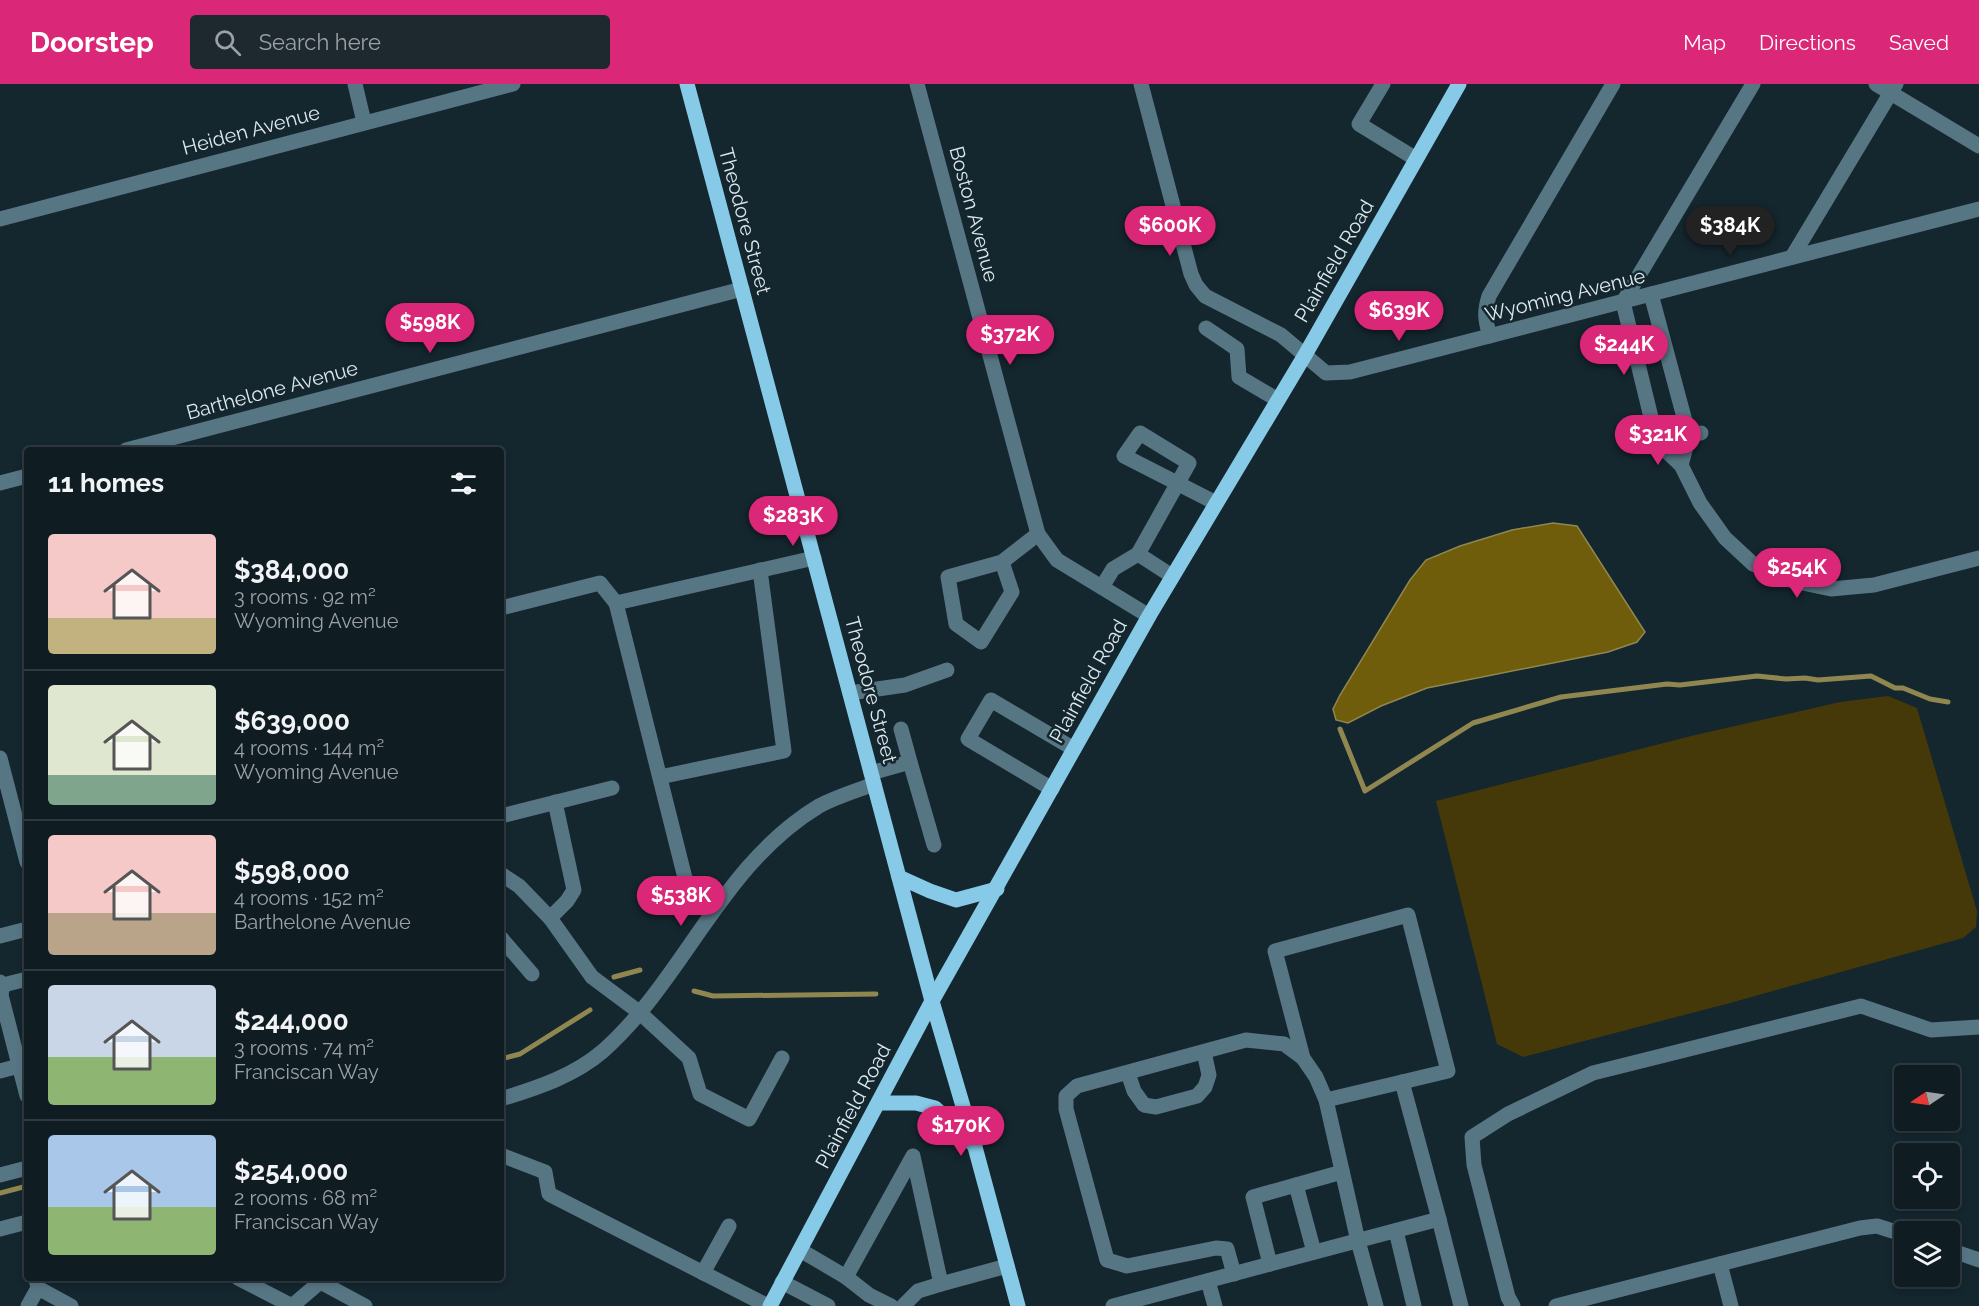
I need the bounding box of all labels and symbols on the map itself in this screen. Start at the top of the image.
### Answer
street label: Heiden Avenue [180,100,323,160]
street label: Boston Avenue [944,143,1004,285]
street label: Theodore Street [714,145,776,297]
street label: Plainfield Road [1289,195,1379,327]
pin: $600K [1128,206,1212,257]
pin: $384K [1688,206,1772,257]
street label: Wyoming Avenue [1482,263,1648,327]
pin: $639K [1357,291,1441,342]
pin: $598K [388,303,472,354]
pin: $372K [968,315,1052,366]
pin: $244K [1582,325,1666,376]
street label: Barthelone Avenue [184,355,361,424]
pin: $321K [1616,415,1700,466]
pin: $283K [751,496,835,547]
pin: $254K [1755,548,1839,599]
street label: Theodore Street [840,614,902,766]
street label: Plainfield Road [1044,615,1132,747]
pin: $538K [639,876,723,927]
street label: Plainfield Road [810,1040,896,1172]
north arrow [1894,1065,1960,1131]
pin: $170K [919,1106,1003,1157]

